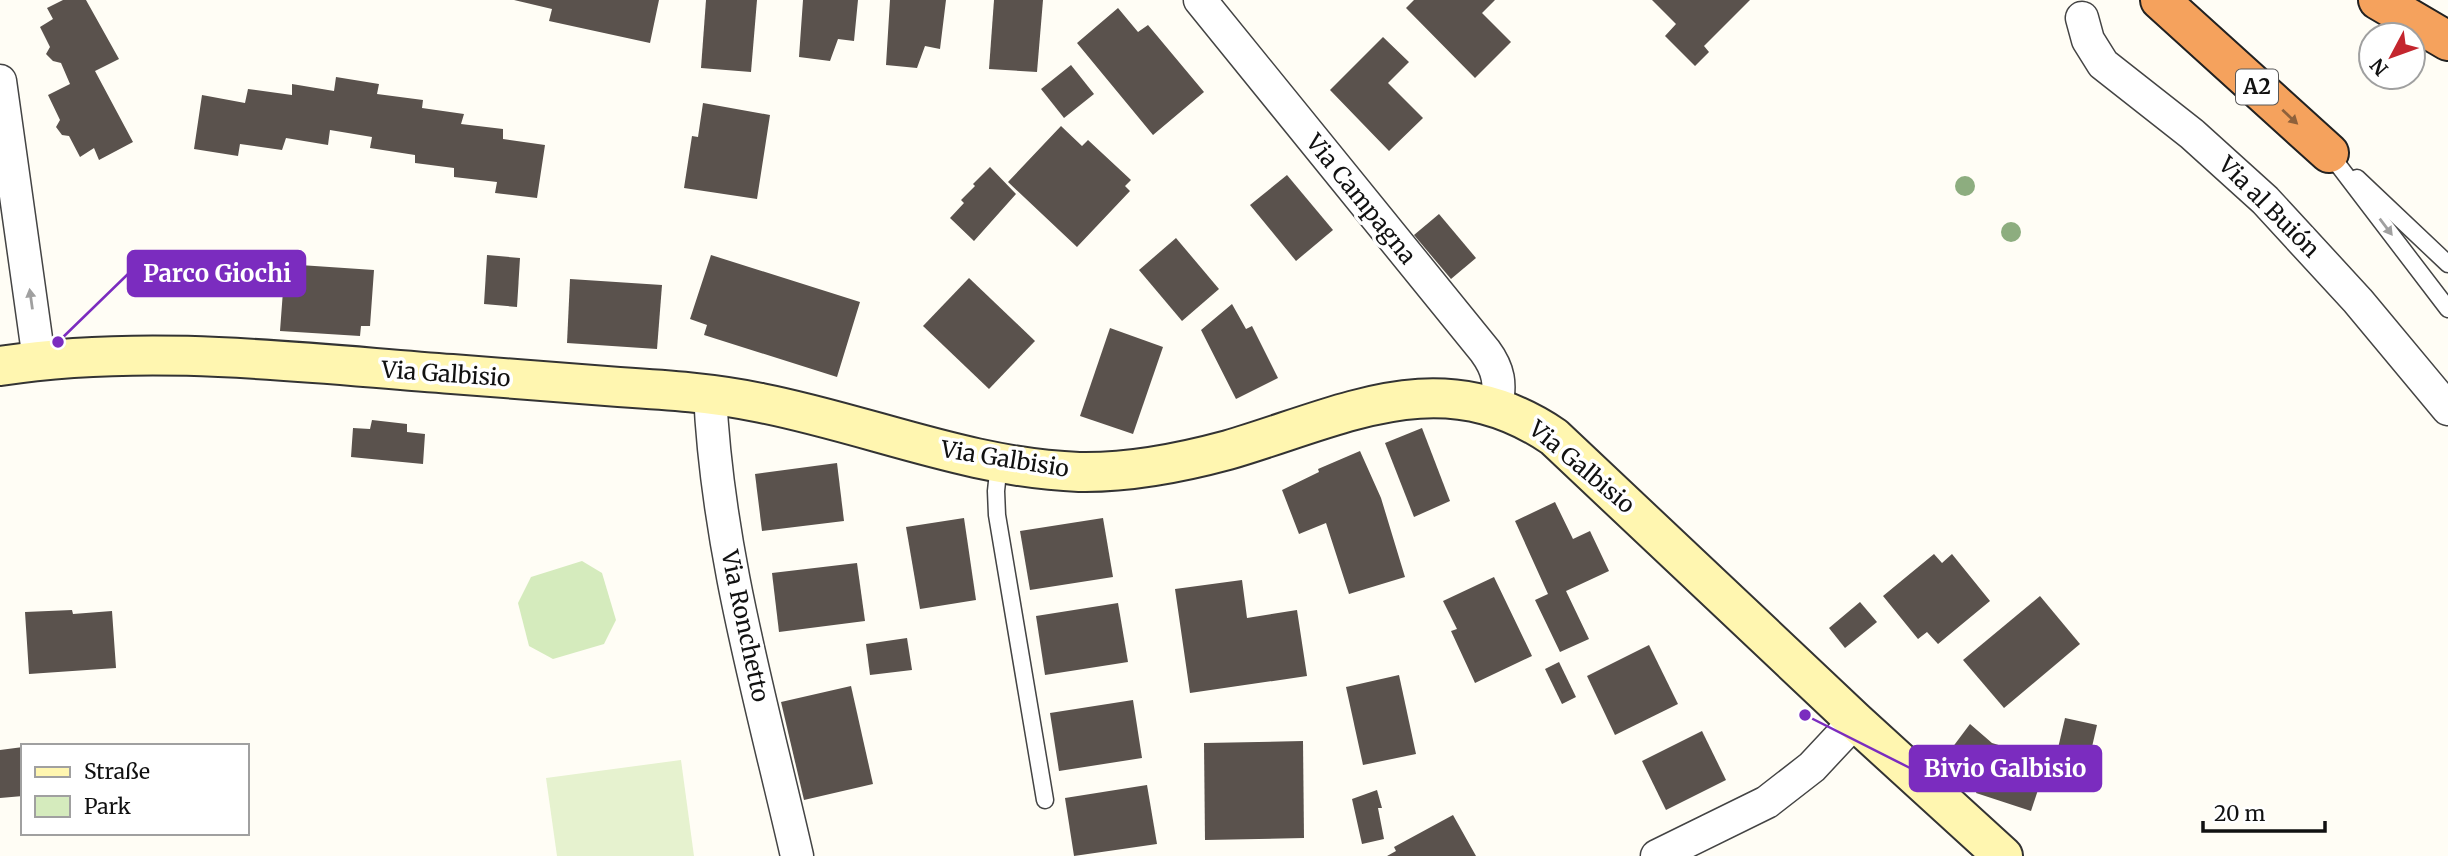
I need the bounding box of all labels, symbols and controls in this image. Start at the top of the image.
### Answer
north arrow [2357,21,2427,91]
text: N [2365,54,2393,81]
road number: A2 [2236,70,2278,104]
one-way arrow [2281,109,2299,125]
street label: Via Campagna [1300,127,1423,270]
street label: Via al Buión [2212,149,2326,263]
one-way arrow [2378,218,2392,236]
callout: Parco Giochi [128,251,305,296]
text: Parco Giochi [143,258,291,289]
one-way arrow [25,288,36,310]
street label: Via Galbisio [380,354,512,392]
street label: Via Galbisio [1523,413,1641,519]
street label: Via Galbisio [938,434,1071,483]
street label: Via Ronchetto [715,546,776,704]
legend [21,744,248,835]
callout: Bivio Galbisio [1910,746,2101,791]
text: Bivio Galbisio [1924,753,2086,784]
text: Straße [84,758,150,785]
scale bar [2203,790,2326,834]
text: Park [84,793,131,820]
text: 20 m [2214,800,2266,827]

